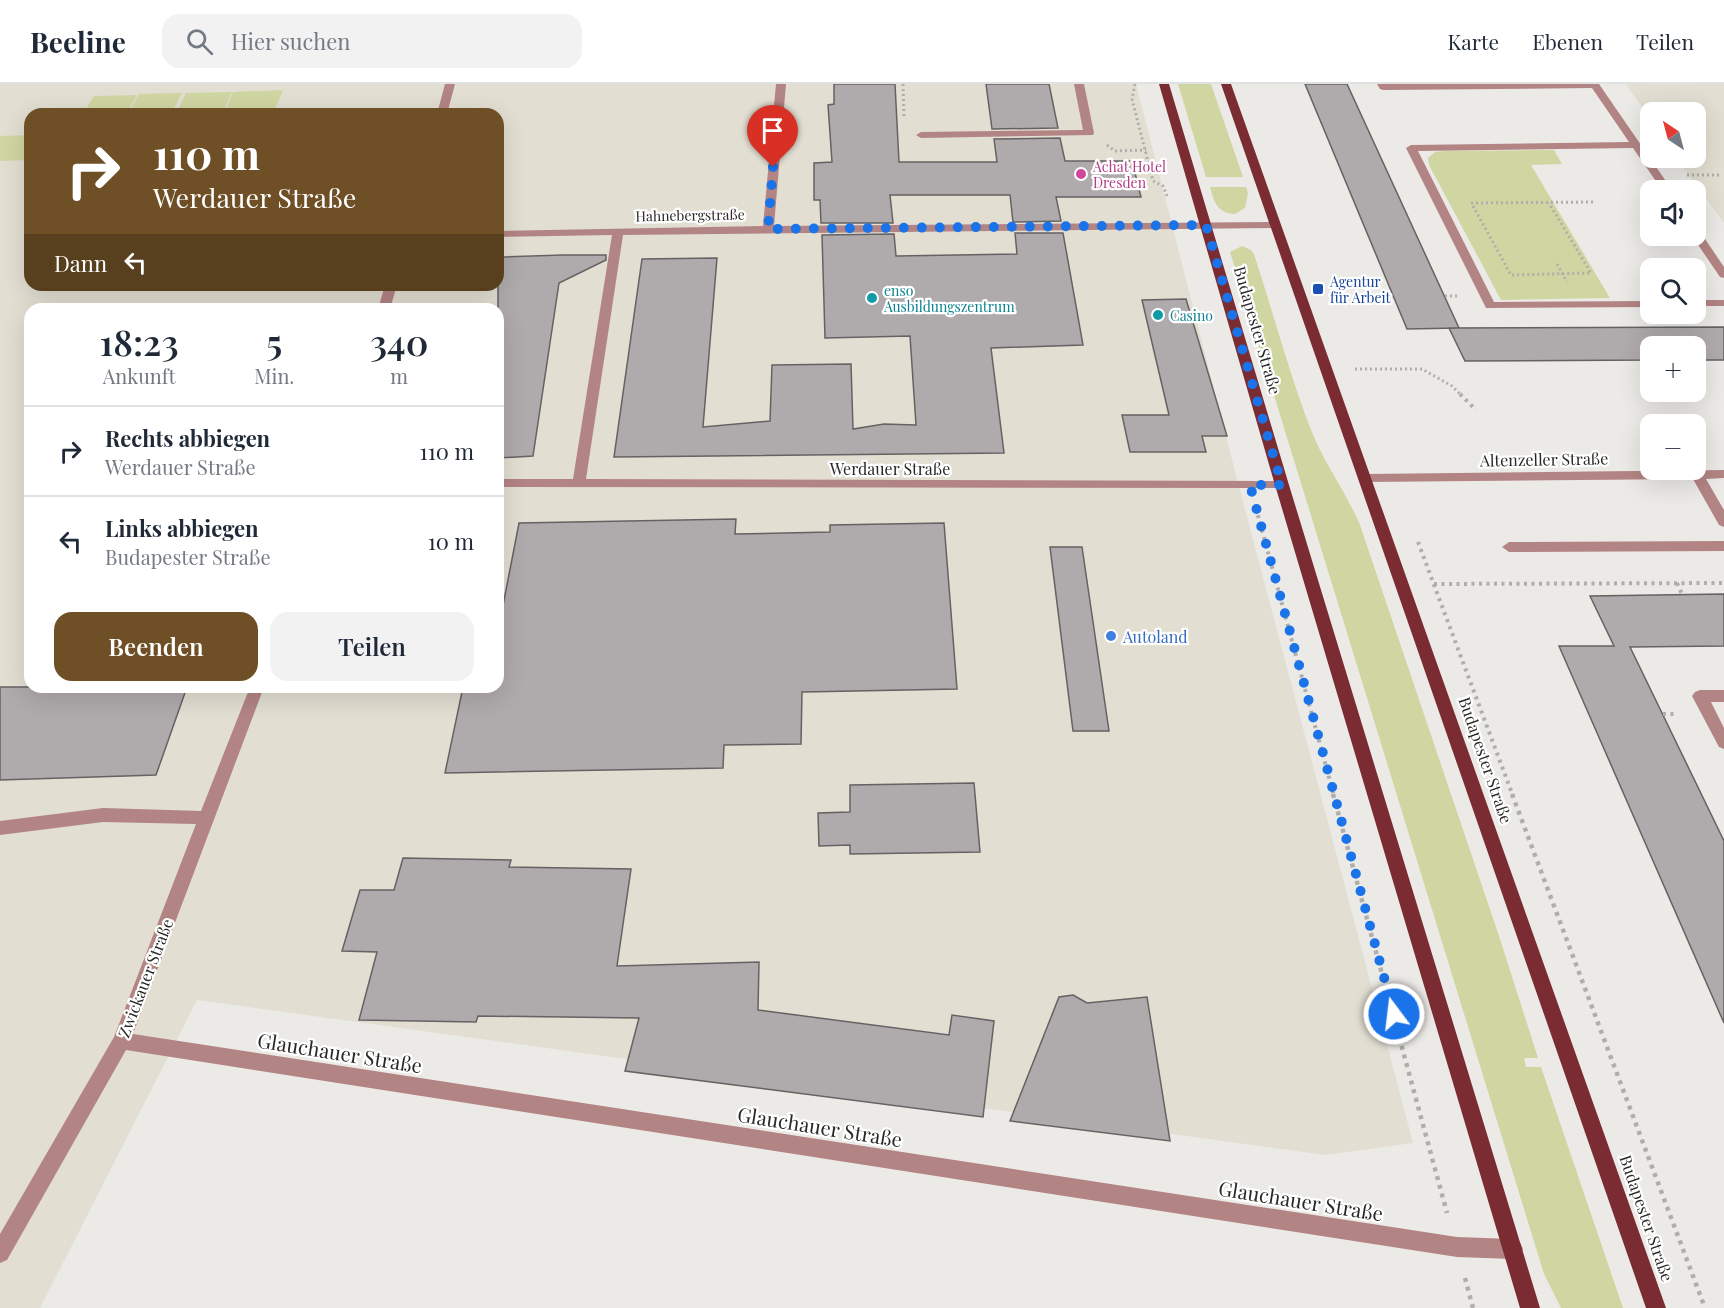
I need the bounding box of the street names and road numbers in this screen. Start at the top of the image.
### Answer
street label: Hahnebergstraße [635,205,745,225]
street label: Budapester Straße [1230,263,1286,397]
street label: Altenzeller Straße [1479,447,1608,471]
street label: Werdauer Straße [829,458,950,479]
street label: Budapester Straße [1455,694,1517,826]
street label: Zwickauer Straße [113,916,177,1040]
street label: Glauchauer Straße [256,1026,424,1078]
street label: Glauchauer Straße [736,1100,904,1152]
street label: Budapester Straße [1616,1152,1678,1284]
street label: Glauchauer Straße [1217,1174,1385,1226]

